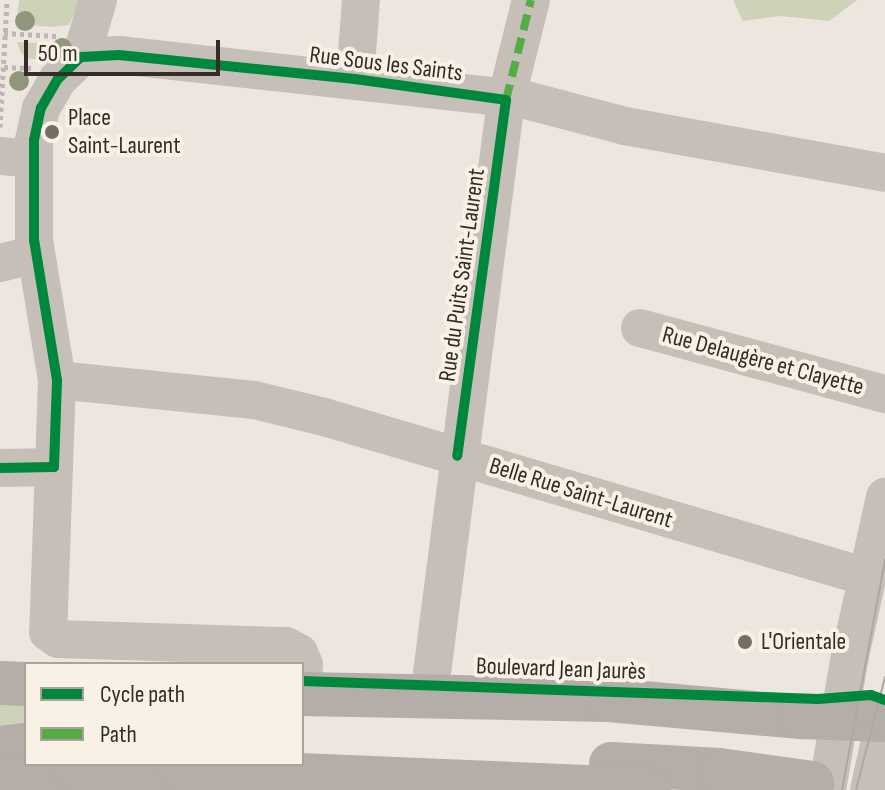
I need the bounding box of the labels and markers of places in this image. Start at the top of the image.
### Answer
place label: Place Saint-Laurent [68,104,181,160]
marker: Place Saint-Laurent [43,123,61,141]
place label: L'Orientale [761,628,846,656]
marker: L'Orientale [736,633,754,651]

